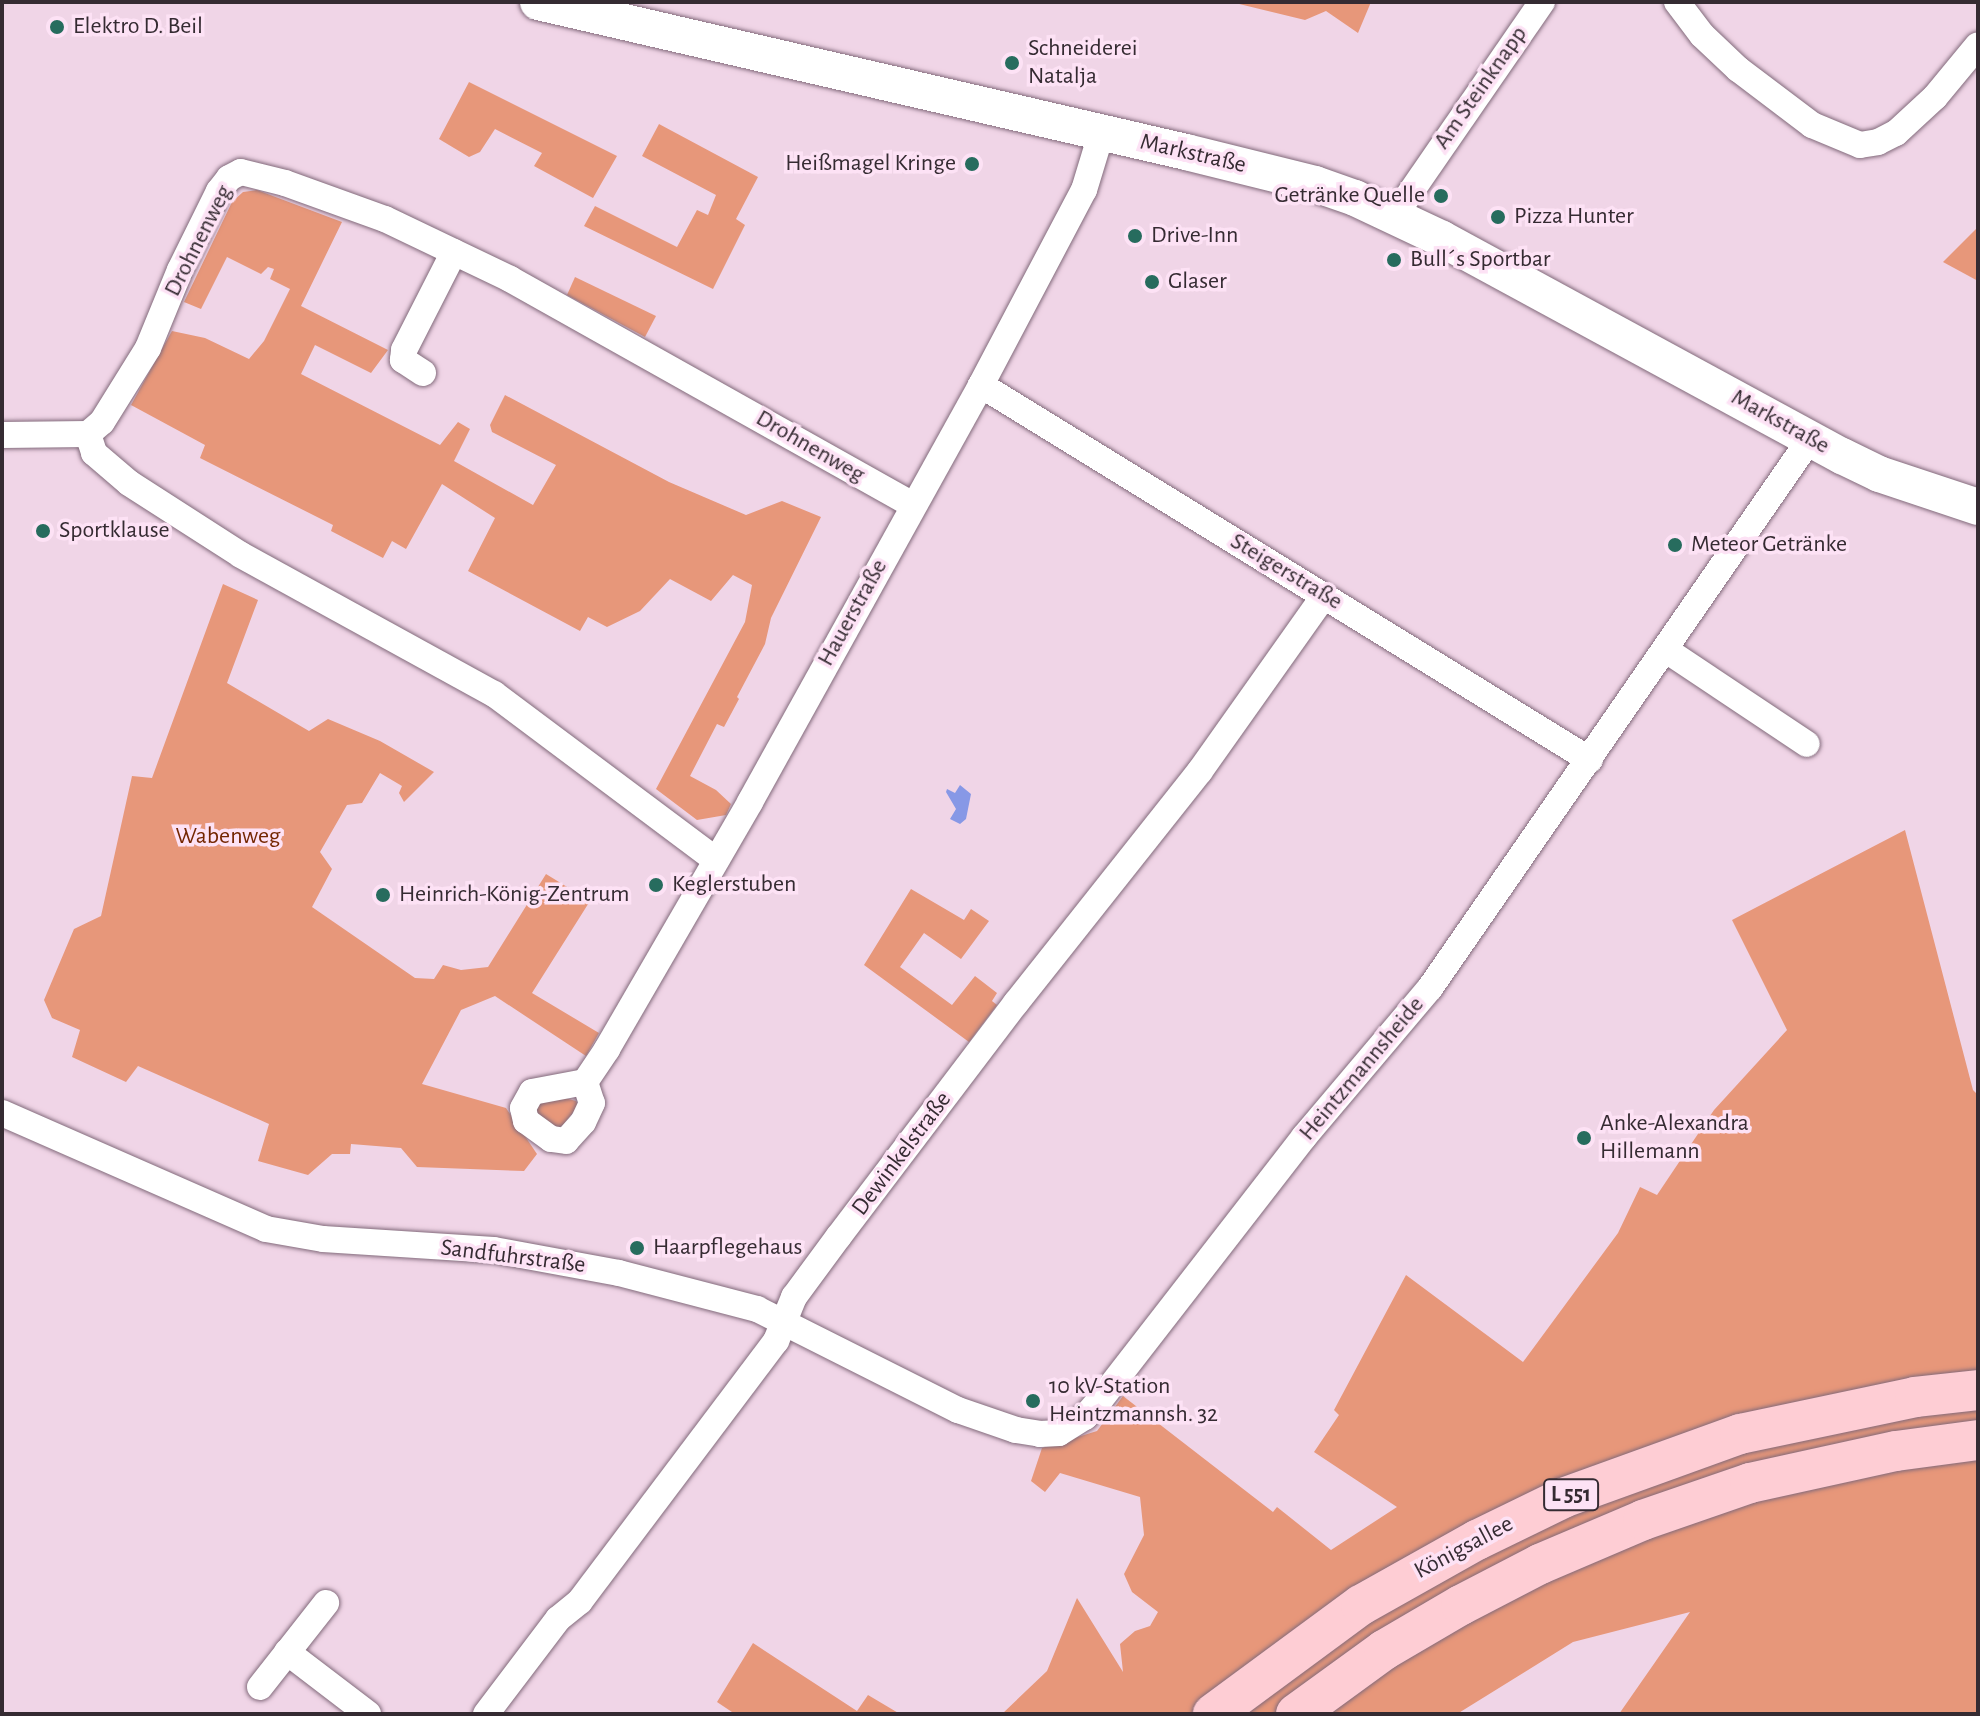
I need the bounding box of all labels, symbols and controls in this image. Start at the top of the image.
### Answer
place label: Elektro D. Beil [73,13,203,41]
marker: Elektro D. Beil [48,18,66,36]
street label: Am Steinknapp [1428,21,1534,155]
place label: Schneiderei Natalja [1028,35,1138,91]
marker: Schneiderei Natalja [1003,54,1021,72]
street label: Markstraße [1137,128,1249,180]
place label: Heißmagel Kringe [785,150,956,178]
marker: Heißmagel Kringe [963,155,981,173]
street label: Drohnenweg [159,181,239,301]
place label: Getränke Quelle [1274,182,1425,210]
marker: Getränke Quelle [1432,187,1450,205]
place label: Pizza Hunter [1514,203,1634,231]
marker: Pizza Hunter [1489,208,1507,226]
place label: Drive-Inn [1151,222,1238,250]
marker: Drive-Inn [1126,227,1144,245]
place label: Bull´s Sportbar [1410,246,1551,274]
marker: Bull´s Sportbar [1385,251,1403,269]
place label: Glaser [1168,268,1227,296]
marker: Glaser [1143,273,1161,291]
street label: Markstraße [1726,383,1834,461]
street label: Drohnenweg [750,404,870,490]
place label: Sportklause [59,517,170,545]
marker: Sportklause [34,522,52,540]
street label: Steigerstraße [1225,527,1347,617]
place label: Meteor Getränke [1691,531,1847,559]
marker: Meteor Getränke [1666,536,1684,554]
street label: Hauerstraße [812,555,894,671]
park label: Wabenweg [176,823,280,851]
place label: Keglerstuben [672,871,796,899]
marker: Keglerstuben [647,876,665,894]
place label: Heinrich-König-Zentrum [399,881,629,909]
marker: Heinrich-König-Zentrum [374,886,392,904]
street label: Heintzmannsheide [1293,991,1431,1147]
street label: Dewinkelstraße [846,1086,958,1222]
place label: Anke-Alexandra Hillemann [1600,1110,1749,1166]
marker: Anke-Alexandra Hillemann [1575,1129,1593,1147]
street label: Sandfuhrstraße [439,1234,587,1280]
place label: Haarpflegehaus [653,1234,802,1262]
marker: Haarpflegehaus [628,1239,646,1257]
place label: 10 kV-Station Heintzmannsh. 32 [1049,1373,1218,1429]
marker: 10 kV-Station Heintzmannsh. 32 [1024,1392,1042,1410]
road number: L 551 [1543,1477,1599,1513]
street label: Königsallee [1410,1510,1518,1586]

